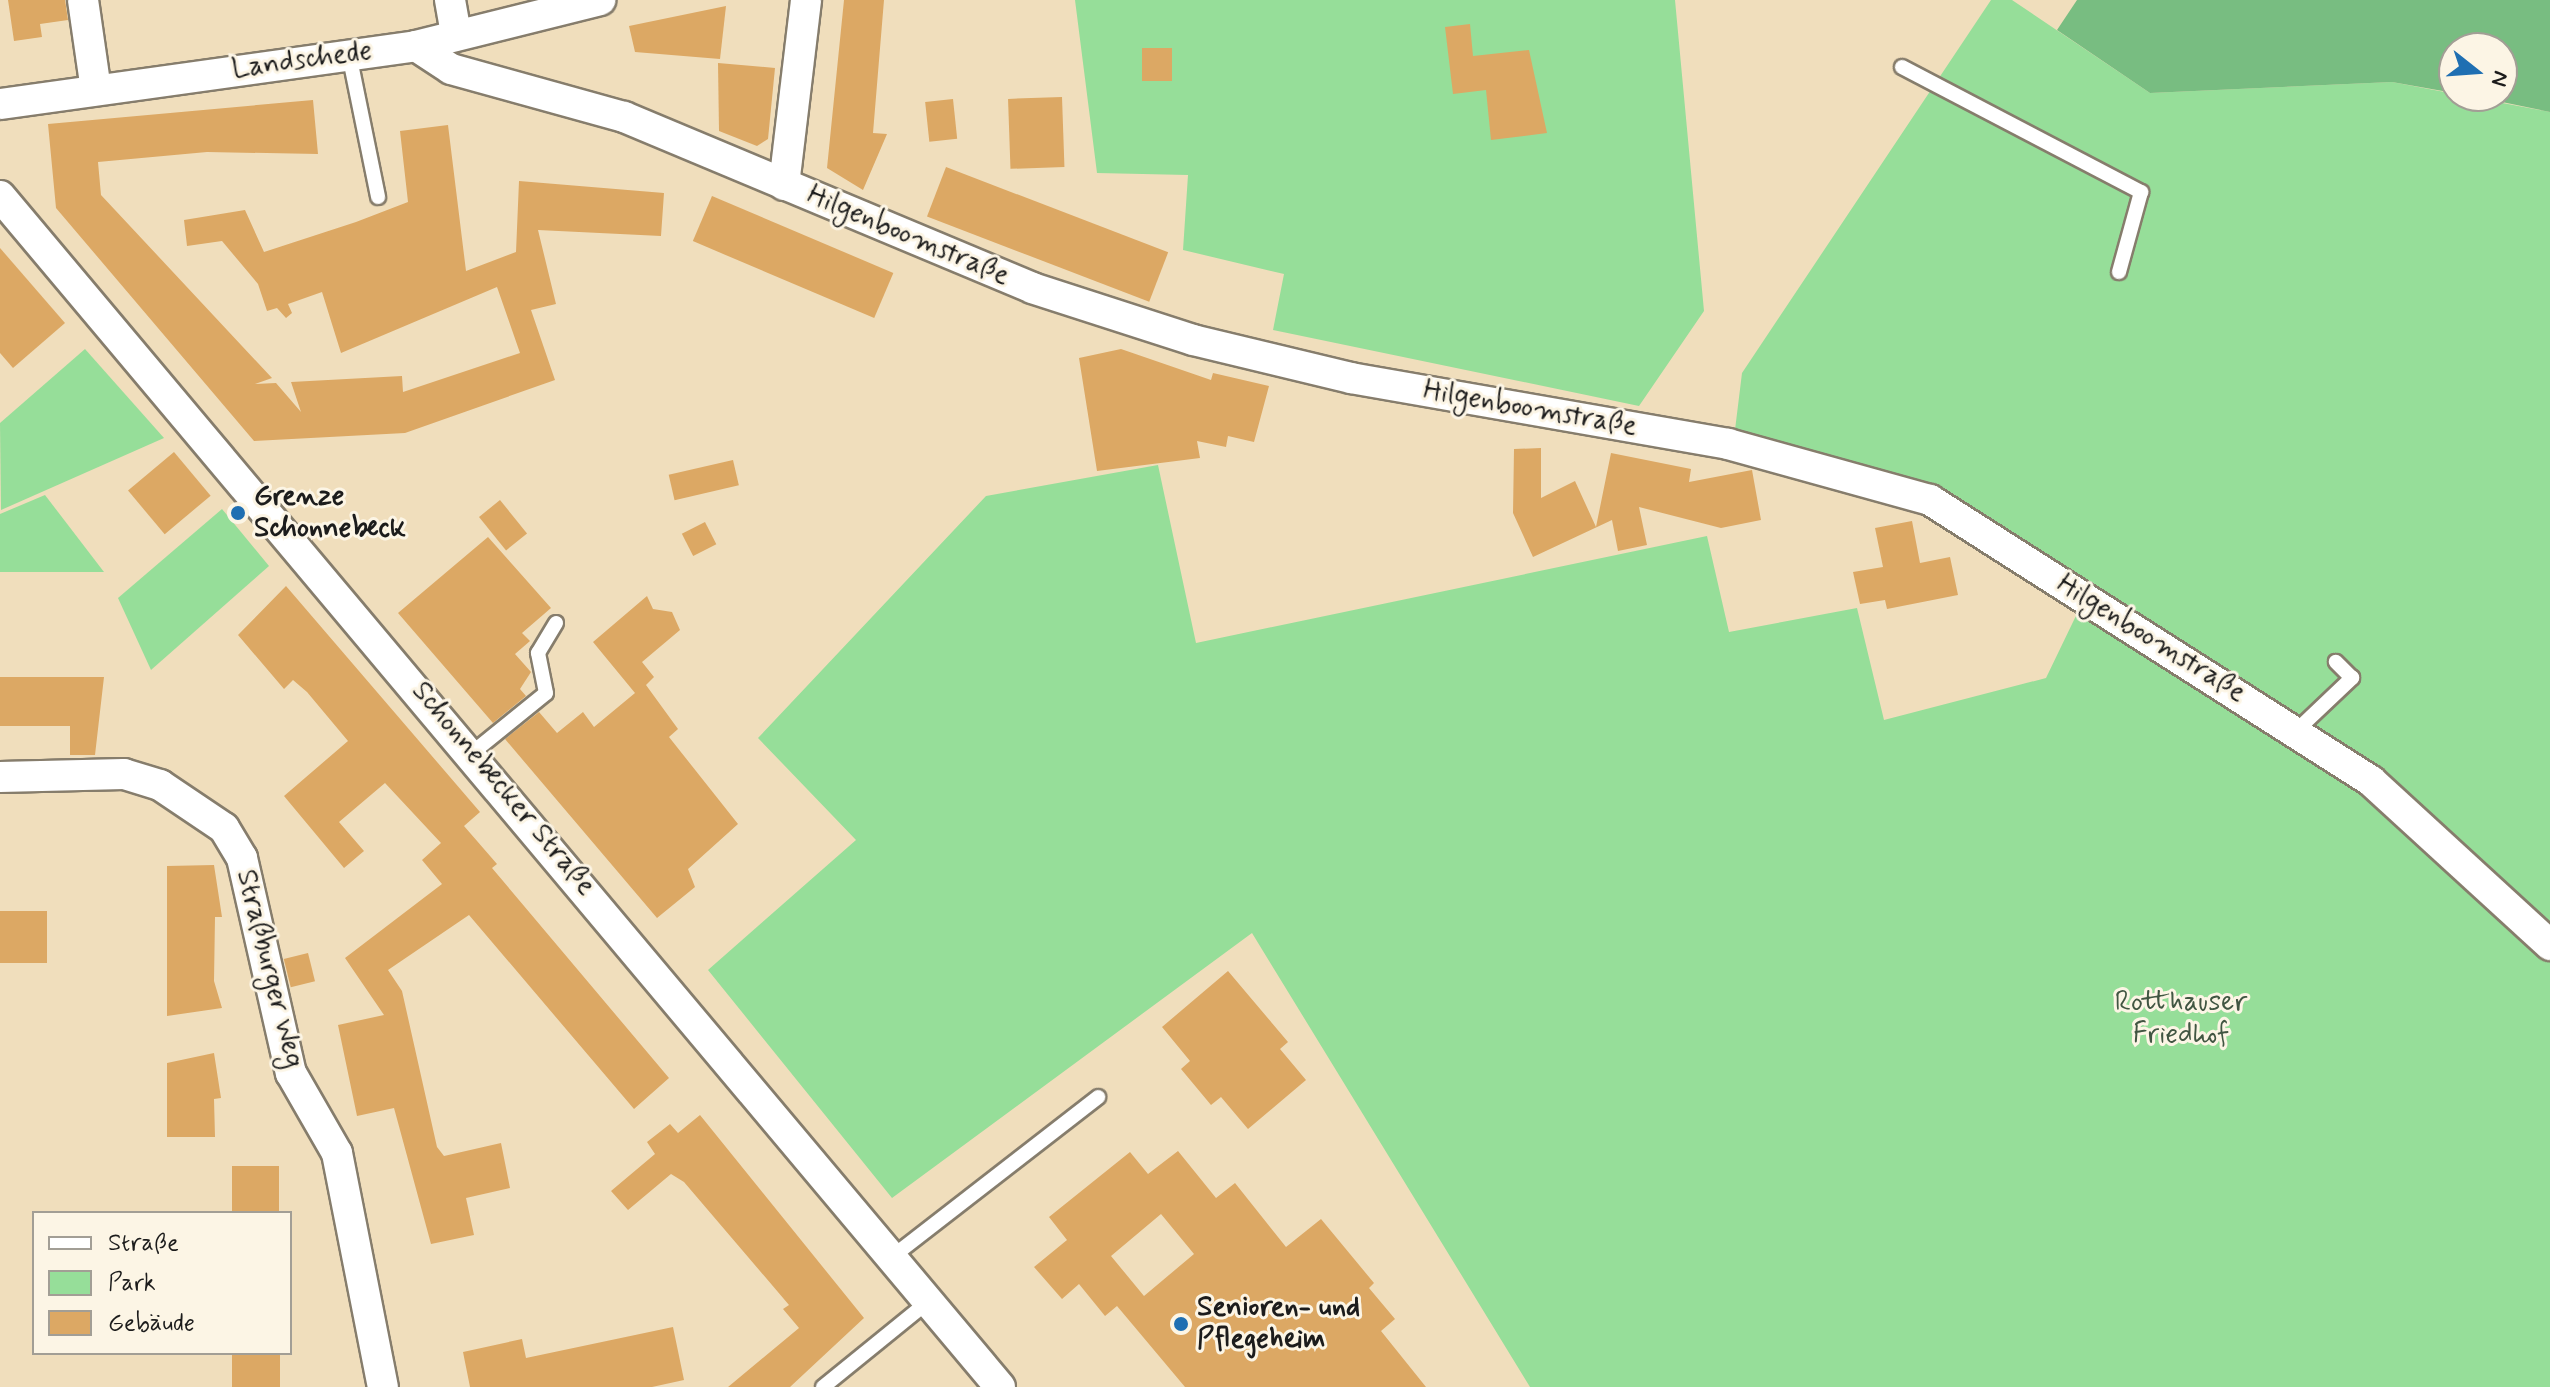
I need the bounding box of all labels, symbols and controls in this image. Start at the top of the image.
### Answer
north arrow [2438,32,2518,112]
street label: Landschede [230,35,374,87]
text: N [2484,67,2515,90]
street label: Hilgenboomstraße [802,178,1014,294]
street label: Hilgenboomstraße [1421,374,1639,444]
place label: Grenze Schonnebeck [254,480,406,546]
marker: Grenze Schonnebeck [229,504,247,522]
street label: Hilgenboomstraße [2050,567,2252,711]
street label: Schonnebecker Straße [404,675,602,903]
street label: Straßburger Weg [228,866,310,1072]
park label: Rotthauser Friedhof [2115,986,2247,1052]
legend [32,1211,292,1355]
text: Straße [108,1228,179,1259]
text: Park [108,1268,156,1299]
place label: Senioren- und Pflegeheim [1197,1291,1360,1357]
text: Gebäude [108,1308,195,1339]
marker: Senioren- und Pflegeheim [1172,1315,1190,1333]

